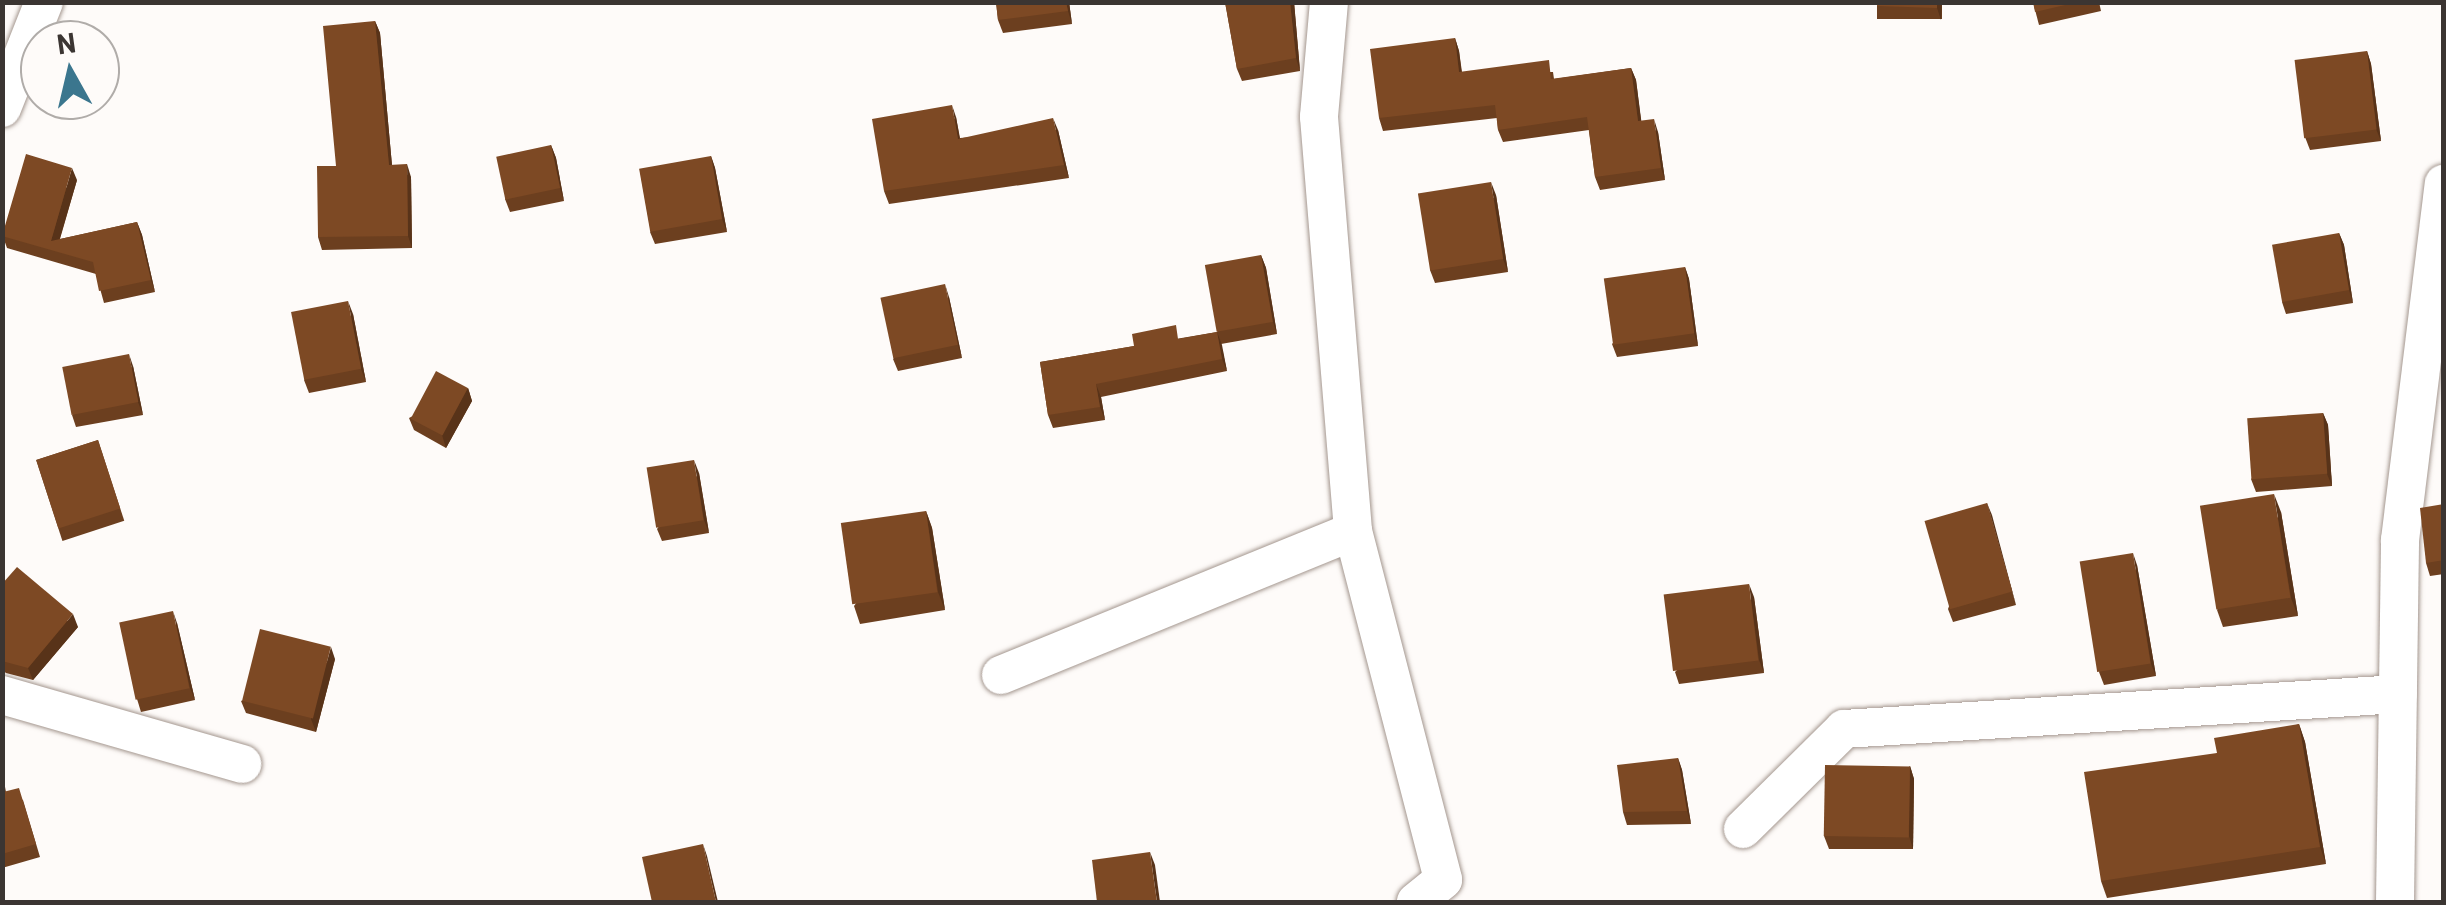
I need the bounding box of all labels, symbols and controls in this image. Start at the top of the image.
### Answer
north arrow [20,20,120,120]
text: N [55,24,78,60]

